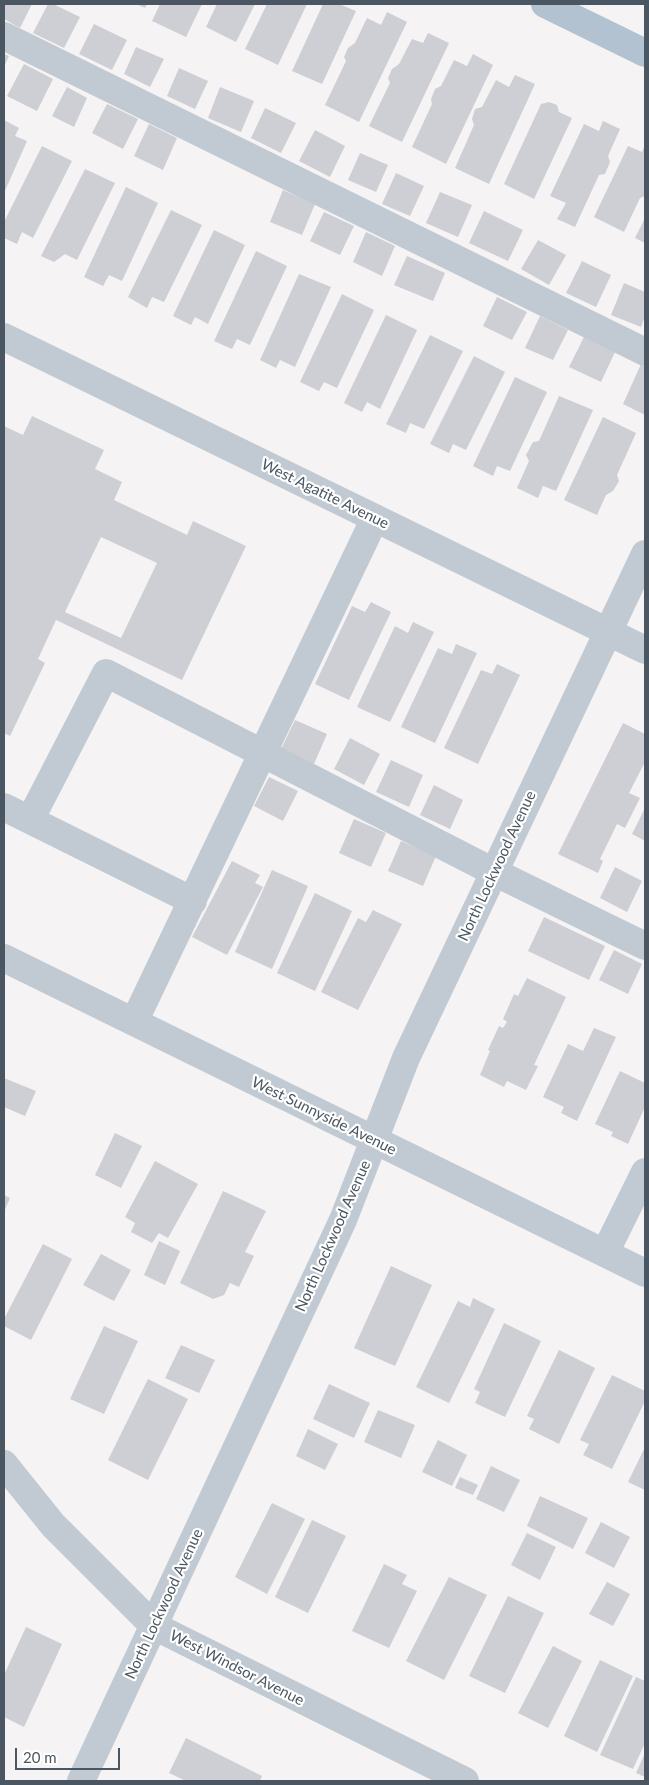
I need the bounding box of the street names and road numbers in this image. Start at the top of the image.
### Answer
street label: West Agatite Avenue [258,455,392,533]
street label: North Lockwood Avenue [454,788,540,944]
street label: West Sunnyside Avenue [249,1073,399,1159]
street label: North Lockwood Avenue [291,1158,375,1314]
street label: North Lockwood Avenue [121,1526,207,1682]
street label: West Windsor Avenue [167,1626,307,1710]

